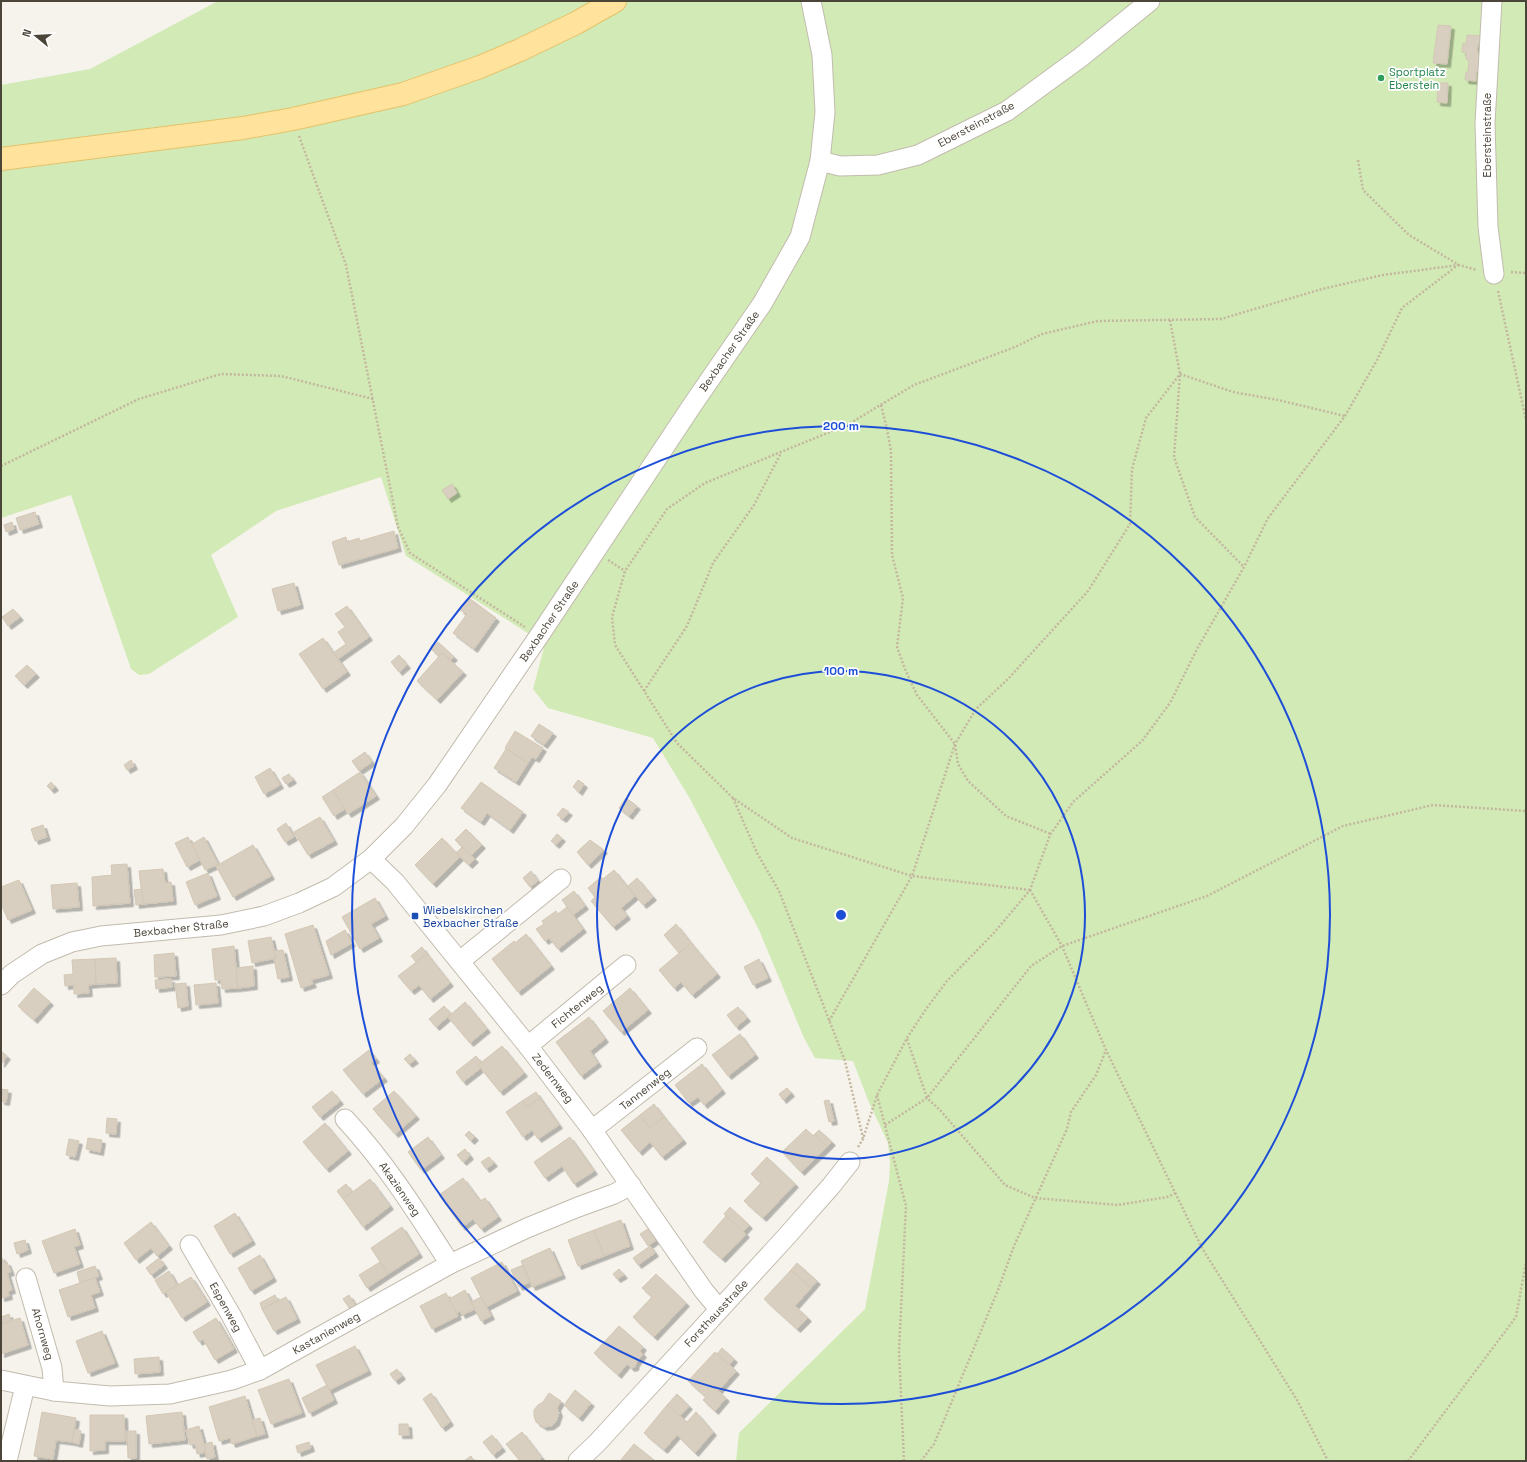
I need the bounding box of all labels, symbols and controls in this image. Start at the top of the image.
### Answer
north arrow [16,16,56,56]
text: N [19,27,34,39]
place label: Sportplatz Eberstein [1389,65,1446,92]
marker: Sportplatz Eberstein [1376,73,1386,83]
street label: Ebersteinstraße [1480,93,1494,177]
street label: Ebersteinstraße [935,98,1017,150]
street label: Bexbacher Straße [696,308,762,394]
text: 200 m [823,418,859,434]
street label: Bexbacher Straße [516,577,582,665]
text: 100 m [824,663,858,679]
place label: Wiebelskirchen Bexbacher Straße [423,903,519,930]
centre of rings [834,908,848,922]
marker: Wiebelskirchen Bexbacher Straße [410,911,420,921]
street label: Bexbacher Straße [133,916,229,940]
street label: Fichtenweg [548,981,606,1031]
street label: Zedernweg [529,1050,577,1106]
street label: Tannenweg [617,1065,673,1113]
street label: Akazienweg [376,1159,424,1219]
street label: Forsthausstraße [681,1276,751,1350]
street label: Espenweg [207,1280,245,1334]
street label: Ahornweg [29,1306,57,1362]
street label: Kastanienweg [290,1309,362,1357]

